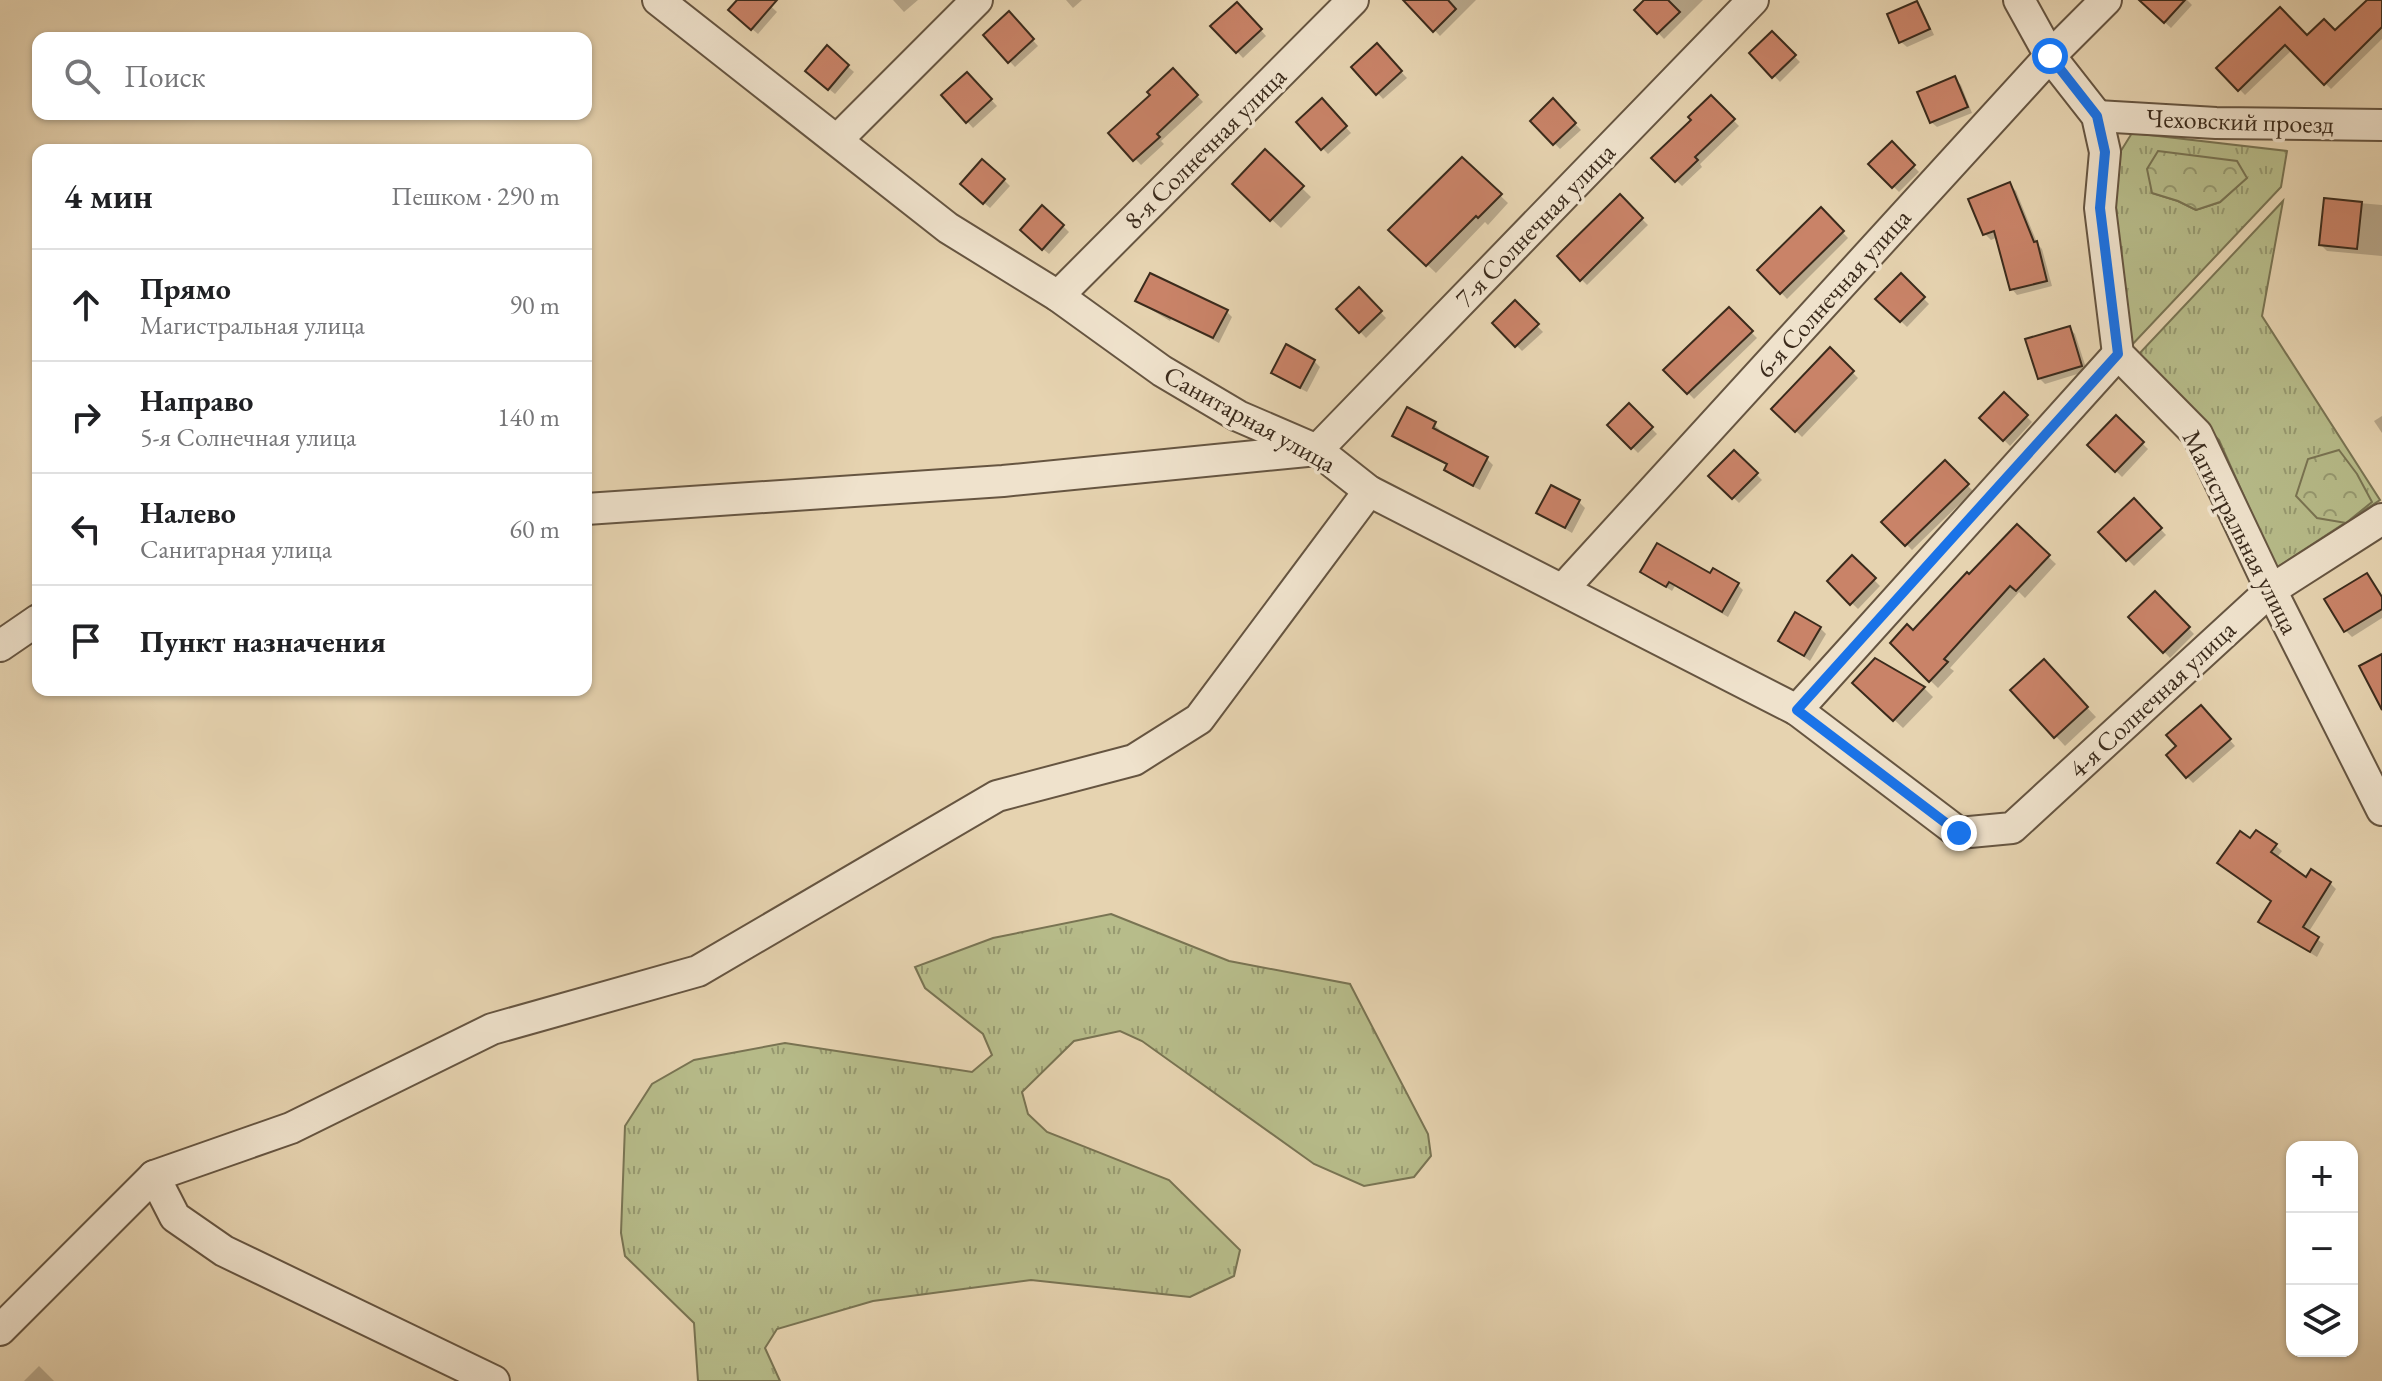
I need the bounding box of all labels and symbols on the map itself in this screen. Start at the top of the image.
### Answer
route start [2032,38,2068,74]
street label: 8-я Солнечная улица [1116,59,1294,237]
street label: Чеховский проезд [2145,101,2335,141]
street label: 7-я Солнечная улица [1448,135,1623,315]
street label: 6-я Солнечная улица [1748,201,1918,385]
street label: Санитарная улица [1158,358,1343,481]
street label: Магистральная улица [2175,424,2307,640]
street label: 4-я Солнечная улица [2061,612,2243,785]
route end [1941,815,1977,851]

